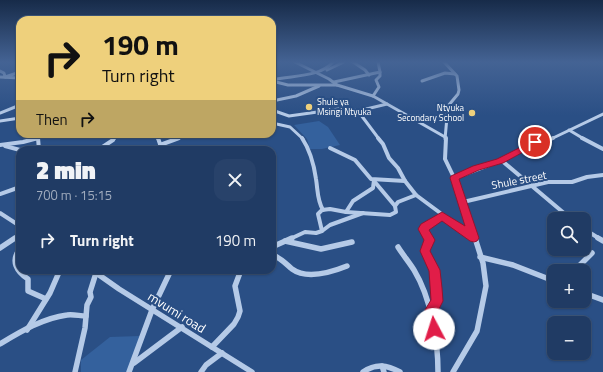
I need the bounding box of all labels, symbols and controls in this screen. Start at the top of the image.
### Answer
text: 190 m [102,23,179,66]
icon: right [36,32,88,84]
text: Turn right [102,62,175,89]
place label: Shule ya Msingi Ntyuka [317,95,372,118]
place label: Ntyuka Secondary School [397,101,464,124]
marker: Shule ya Msingi Ntyuka [304,102,314,112]
text: Then [36,108,68,131]
icon: right [76,108,98,130]
marker: Ntyuka Secondary School [467,108,477,118]
pin [518,125,552,159]
icon: arrive [524,131,546,153]
text: 2 min [36,152,96,188]
button: close [214,159,256,201]
street label: Shule street [490,167,548,193]
text: 700 m · 15:15 [36,185,112,205]
map controls [547,212,591,360]
button: search [547,212,591,256]
icon: right [36,229,58,251]
text: Turn right [70,229,134,252]
text: 190 m [215,229,256,252]
button: + [547,264,591,308]
street label: mvumi road [144,286,210,338]
position arrow [413,308,455,350]
button: − [547,316,591,360]

